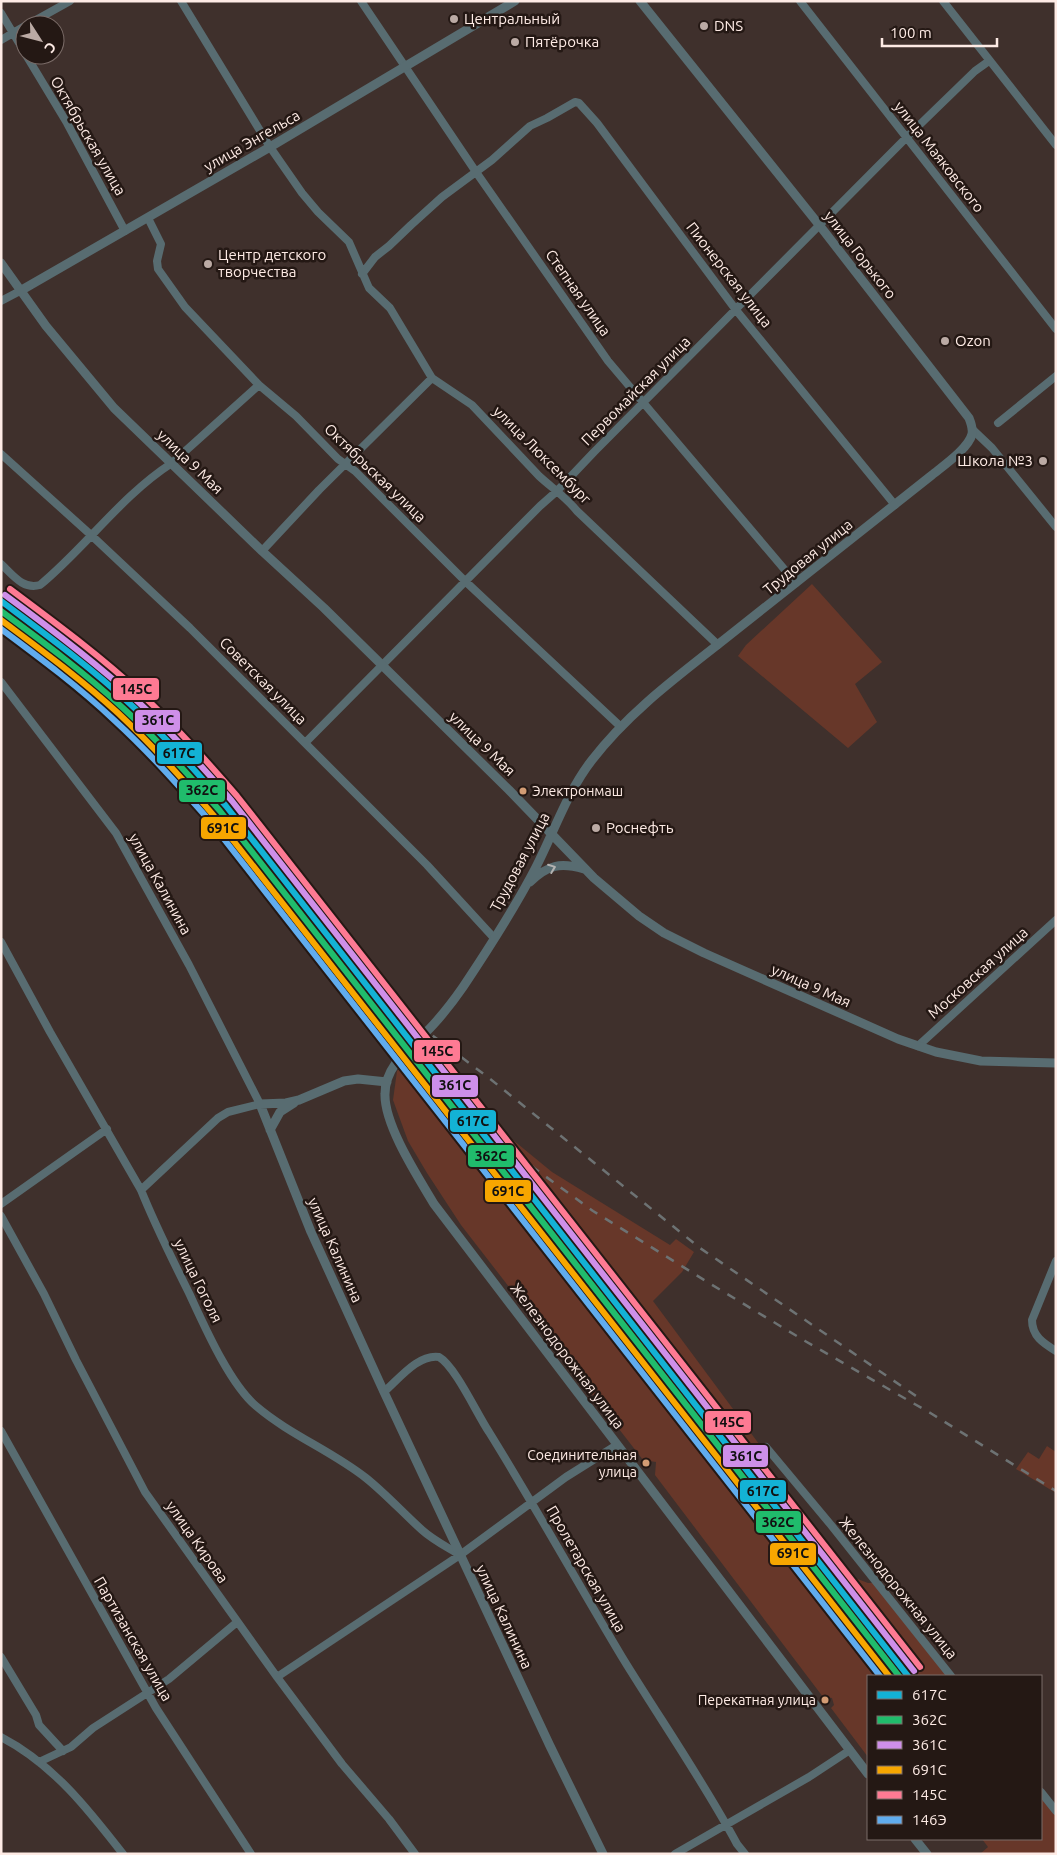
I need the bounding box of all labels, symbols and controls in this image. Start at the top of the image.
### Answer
place label: Центральный [464,10,560,27]
marker: Центральный [448,13,460,25]
north arrow [15,15,65,65]
scale bar [882,15,997,47]
place label: DNS [714,17,743,34]
marker: DNS [698,20,710,32]
text: 100 m [890,24,932,41]
place label: Пятёрочка [525,33,599,50]
marker: Пятёрочка [509,36,521,48]
text: С [41,39,60,56]
street label: Октябрьская улица [47,73,129,198]
street label: улица Маяковского [891,98,988,215]
street label: улица Энгельса [201,106,303,175]
street label: улица Горького [821,207,900,302]
street label: Пионерская улица [683,219,776,331]
place label: Центр детского творчества [218,246,326,280]
street label: Степная улица [542,246,614,339]
marker: Центр детского творчества [202,258,214,270]
place label: Ozon [955,332,991,349]
street label: Первомайская улица [578,333,694,449]
marker: Ozon [939,335,951,347]
street label: улица Люксембург [490,402,595,507]
street label: Октябрьская улица [321,420,430,525]
street label: улица 9 Мая [154,426,227,497]
place label: Школа №3 [957,452,1033,469]
marker: Школа №3 [1037,455,1049,467]
street label: Трудовая улица [760,515,856,598]
street label: Советская улица [216,634,310,728]
line badge: 145С [112,677,160,701]
text: 145С [120,681,152,697]
street label: улица 9 Мая [446,708,519,779]
line badge: 361С [134,709,181,733]
text: 361С [142,712,174,728]
line badge: 617C [156,741,203,765]
text: 617C [163,745,195,761]
line badge: 362С [178,779,226,803]
text: 362С [186,782,218,798]
place label: Электронмаш [532,783,623,799]
marker: Электронмаш [518,786,528,796]
street label: Трудовая улица [486,809,553,914]
line badge: 691С [200,816,247,840]
place label: Роснефть [606,819,674,836]
text: 691С [207,820,239,836]
marker: Роснефть [590,822,602,834]
street label: улица Калинина [126,830,195,937]
one-way arrow [547,864,556,874]
street label: Московская улица [924,923,1031,1022]
street label: улица 9 Мая [769,960,854,1011]
line badge: 145С [413,1039,461,1063]
text: 145С [421,1043,453,1059]
line badge: 361С [431,1074,479,1098]
text: 361С [439,1077,471,1093]
line badge: 617C [449,1109,497,1133]
text: 617C [457,1113,489,1129]
line badge: 362С [467,1144,515,1168]
text: 362С [475,1148,507,1164]
line badge: 691С [484,1179,532,1203]
text: 691С [492,1183,524,1199]
street label: улица Калинина [305,1195,366,1305]
street label: улица Гоголя [171,1236,226,1325]
street label: Железнодорожная улица [507,1280,628,1432]
line badge: 145С [704,1410,752,1434]
text: 145С [712,1414,744,1430]
line badge: 361С [722,1444,769,1468]
place label: Соединительная улица [527,1447,637,1480]
text: 361С [730,1448,762,1464]
marker: Соединительная улица [641,1458,651,1468]
line badge: 617C [739,1479,787,1503]
text: 617C [747,1483,779,1499]
street label: улица Кирова [163,1497,232,1586]
street label: Пролетарская улица [543,1503,630,1635]
line badge: 362С [755,1510,802,1534]
street label: Железнодорожная улица [836,1513,961,1662]
text: 362С [762,1514,794,1530]
line badge: 691С [769,1542,817,1566]
text: 691С [777,1545,809,1561]
street label: улица Калинина [473,1562,536,1672]
street label: Партизанская улица [91,1573,176,1704]
legend [867,1675,1042,1840]
text: 617C [912,1686,947,1703]
place label: Перекатная улица [698,1692,816,1708]
marker: Перекатная улица [820,1695,830,1705]
text: 362С [912,1711,947,1728]
text: 361С [912,1736,947,1753]
text: 691С [912,1761,947,1778]
text: 145С [912,1786,947,1803]
text: 146Э [912,1811,947,1828]

